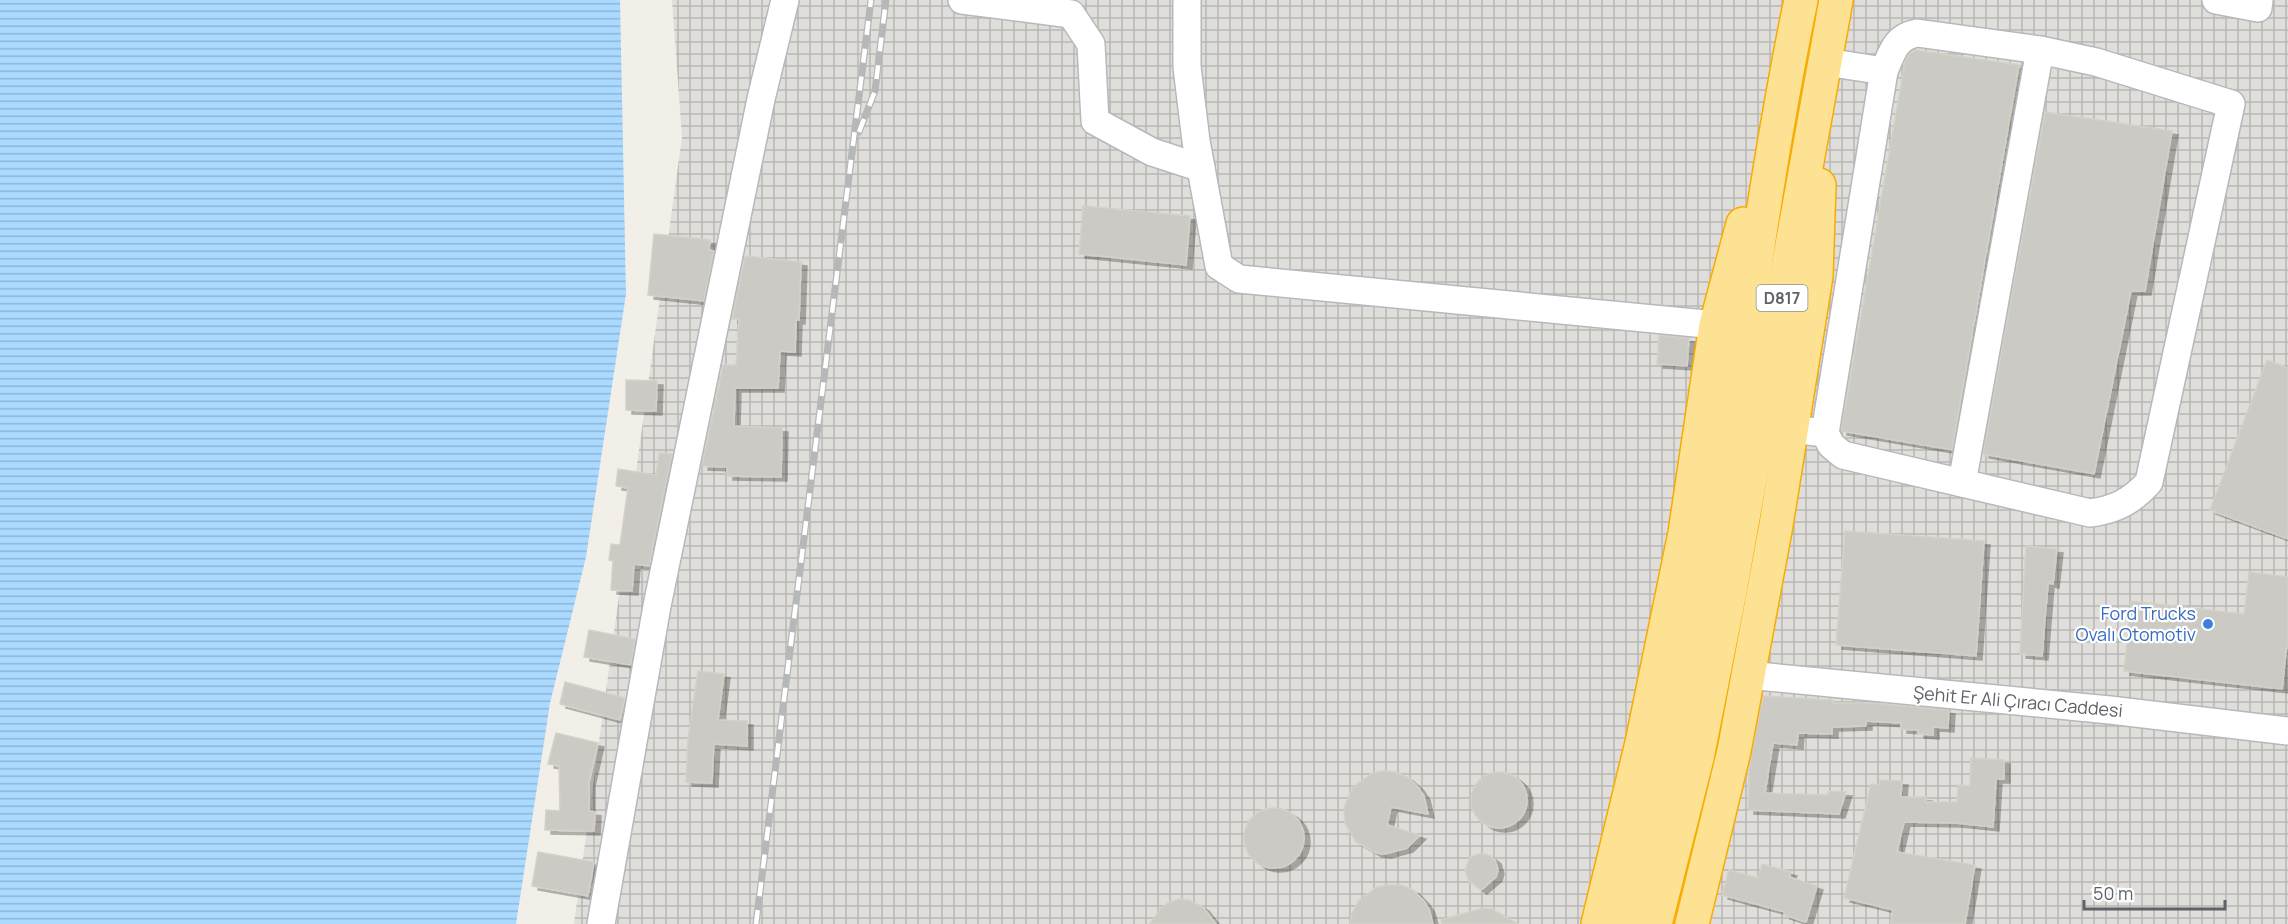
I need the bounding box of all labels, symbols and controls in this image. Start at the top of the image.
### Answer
road number: D817 [1756,285,1808,311]
place label: Ford Trucks Ovalı Otomotiv [2075,601,2196,646]
marker: Ford Trucks Ovalı Otomotiv [2201,617,2215,631]
street label: Şehit Er Ali Çıracı Caddesi [1912,680,2124,722]
scale bar [2084,873,2225,911]
text: 50 m [2093,881,2133,905]

